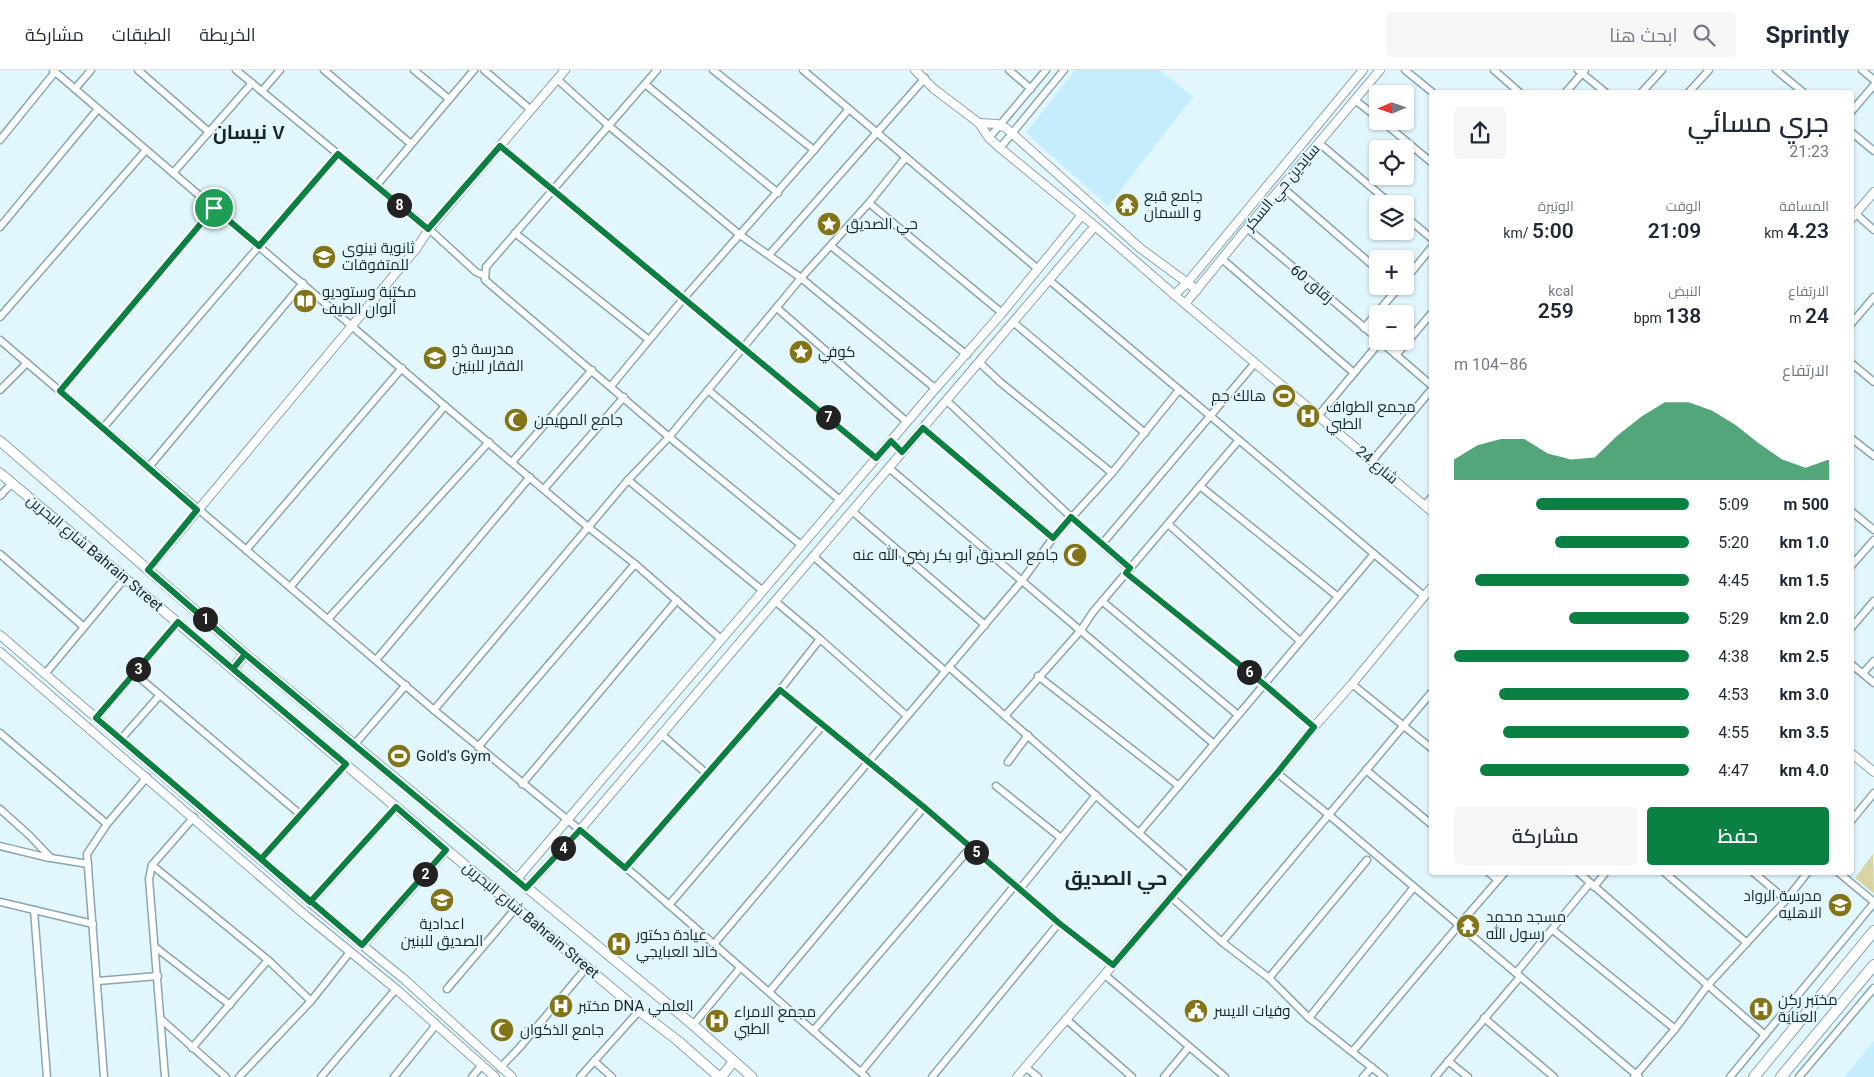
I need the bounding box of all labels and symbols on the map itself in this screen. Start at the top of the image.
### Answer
north arrow [1369,85,1414,130]
district label: ٧ نيسان [213,120,285,144]
street label: سايدين حي السكر [1240,140,1326,237]
pin [193,187,235,229]
place label: جامع قبع و السمان [1144,187,1203,223]
pin: 8 [386,192,412,218]
temple icon: جامع قبع و السمان [1114,192,1140,218]
place icon: حي الصديق [816,211,842,237]
place label: حي الصديق [846,215,918,236]
place label: ثانوية نينوى للمتفوقات [342,239,414,274]
school or university icon: ثانوية نينوى للمتفوقات [311,244,337,270]
street label: زقاق 60 [1286,261,1337,308]
place label: مكتبة وستوديو ألوان الطيف [322,283,416,319]
library icon: مكتبة وستوديو ألوان الطيف [292,288,318,314]
place icon: كوفي [788,339,814,365]
place label: مدرسة ذو الفقار للبنين [452,340,524,376]
place label: كوفي [818,343,855,364]
school or university icon: مدرسة ذو الفقار للبنين [422,345,448,371]
sports icon: هالك جم [1271,383,1297,409]
place label: هالك جم [1211,387,1266,406]
place label: مجمع الطواف الطبي [1326,398,1416,436]
hospital icon: مجمع الطواف الطبي [1295,403,1321,429]
pin: 7 [816,404,840,430]
mosque icon: جامع المهيمن [503,407,529,433]
place label: جامع المهيمن [534,411,623,431]
street label: شارع 24 [1351,442,1402,489]
street label: شارع البحرين Bahrain Street [22,491,167,617]
mosque icon: جامع الصديق أبو بكر رضي الله عنه [1062,542,1088,568]
place label: جامع الصديق أبو بكر رضي الله عنه [853,545,1058,567]
pin: 1 [192,606,218,632]
pin: 3 [126,656,150,682]
pin: 6 [1236,660,1262,684]
sports icon: Gold's Gym [386,743,412,769]
place label: Gold's Gym [416,747,491,765]
pin: 4 [550,836,576,860]
pin: 5 [964,840,988,864]
street label: شارع البحرين Bahrain Street [458,858,603,984]
pin: 2 [412,862,438,886]
district label: حي الصديق [1065,866,1167,894]
school or university icon: اعدادية الصديق للبنين [429,887,455,913]
place label: مدرسة الرواد الاهليه [1743,887,1822,922]
school or university icon: مدرسة الرواد الاهليه [1827,892,1853,918]
place label: مسجد محمد رسول الله [1486,908,1566,943]
temple icon: مسجد محمد رسول الله [1455,913,1481,939]
place label: اعدادية الصديق للبنين [401,915,483,951]
place label: عيادة دكتور خالد العبايجي [635,926,717,964]
hospital icon: عيادة دكتور خالد العبايجي [606,931,632,957]
place label: مختبر ركن العناية [1778,991,1838,1026]
hospital icon: مختبر DNA العلمي [548,993,574,1019]
hospital icon: مختبر ركن العناية [1748,996,1774,1022]
place label: مختبر DNA العلمي [577,997,694,1018]
public building icon: وفيات الايسر [1183,998,1209,1024]
place label: وفيات الايسر [1213,1002,1291,1020]
place label: مجمع الامراء الطبي [734,1003,816,1041]
hospital icon: مجمع الامراء الطبي [704,1008,730,1034]
mosque icon: جامع الذكوان [489,1017,515,1043]
place label: جامع الذكوان [520,1021,604,1041]

